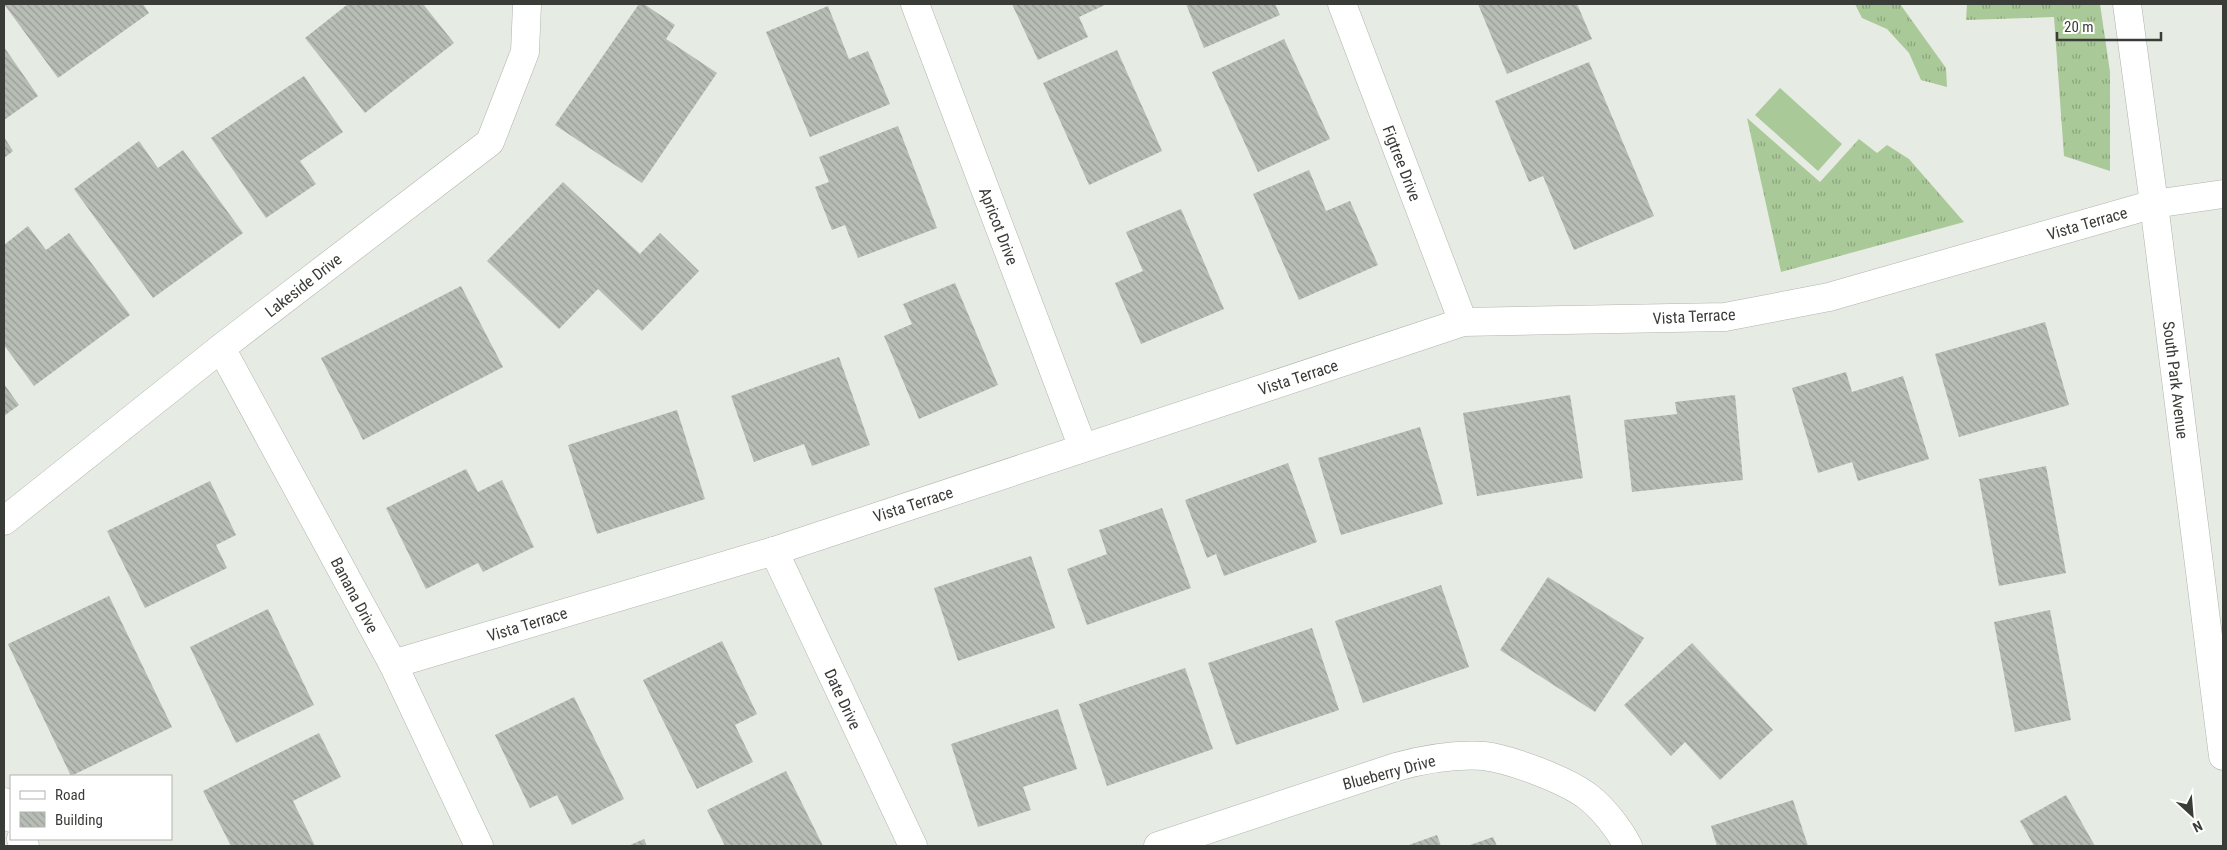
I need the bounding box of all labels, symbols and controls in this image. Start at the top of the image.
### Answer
scale bar [2057,10,2161,42]
text: 20 m [2064,18,2094,36]
street label: Figtree Drive [1378,123,1425,204]
street label: Apricot Drive [975,185,1022,268]
street label: Vista Terrace [2045,203,2130,244]
street label: Lakeside Drive [261,250,345,321]
street label: Vista Terrace [1652,305,1736,328]
street label: South Park Avenue [2159,320,2192,440]
street label: Vista Terrace [1256,356,1340,399]
street label: Vista Terrace [871,483,955,526]
street label: Banana Drive [327,554,382,636]
street label: Vista Terrace [485,603,569,646]
street label: Date Drive [820,666,865,733]
street label: Blueberry Drive [1341,751,1438,794]
legend [10,775,172,840]
text: Road [55,786,85,804]
north arrow [2167,790,2217,840]
text: Building [55,811,103,829]
text: N [2190,818,2205,836]

